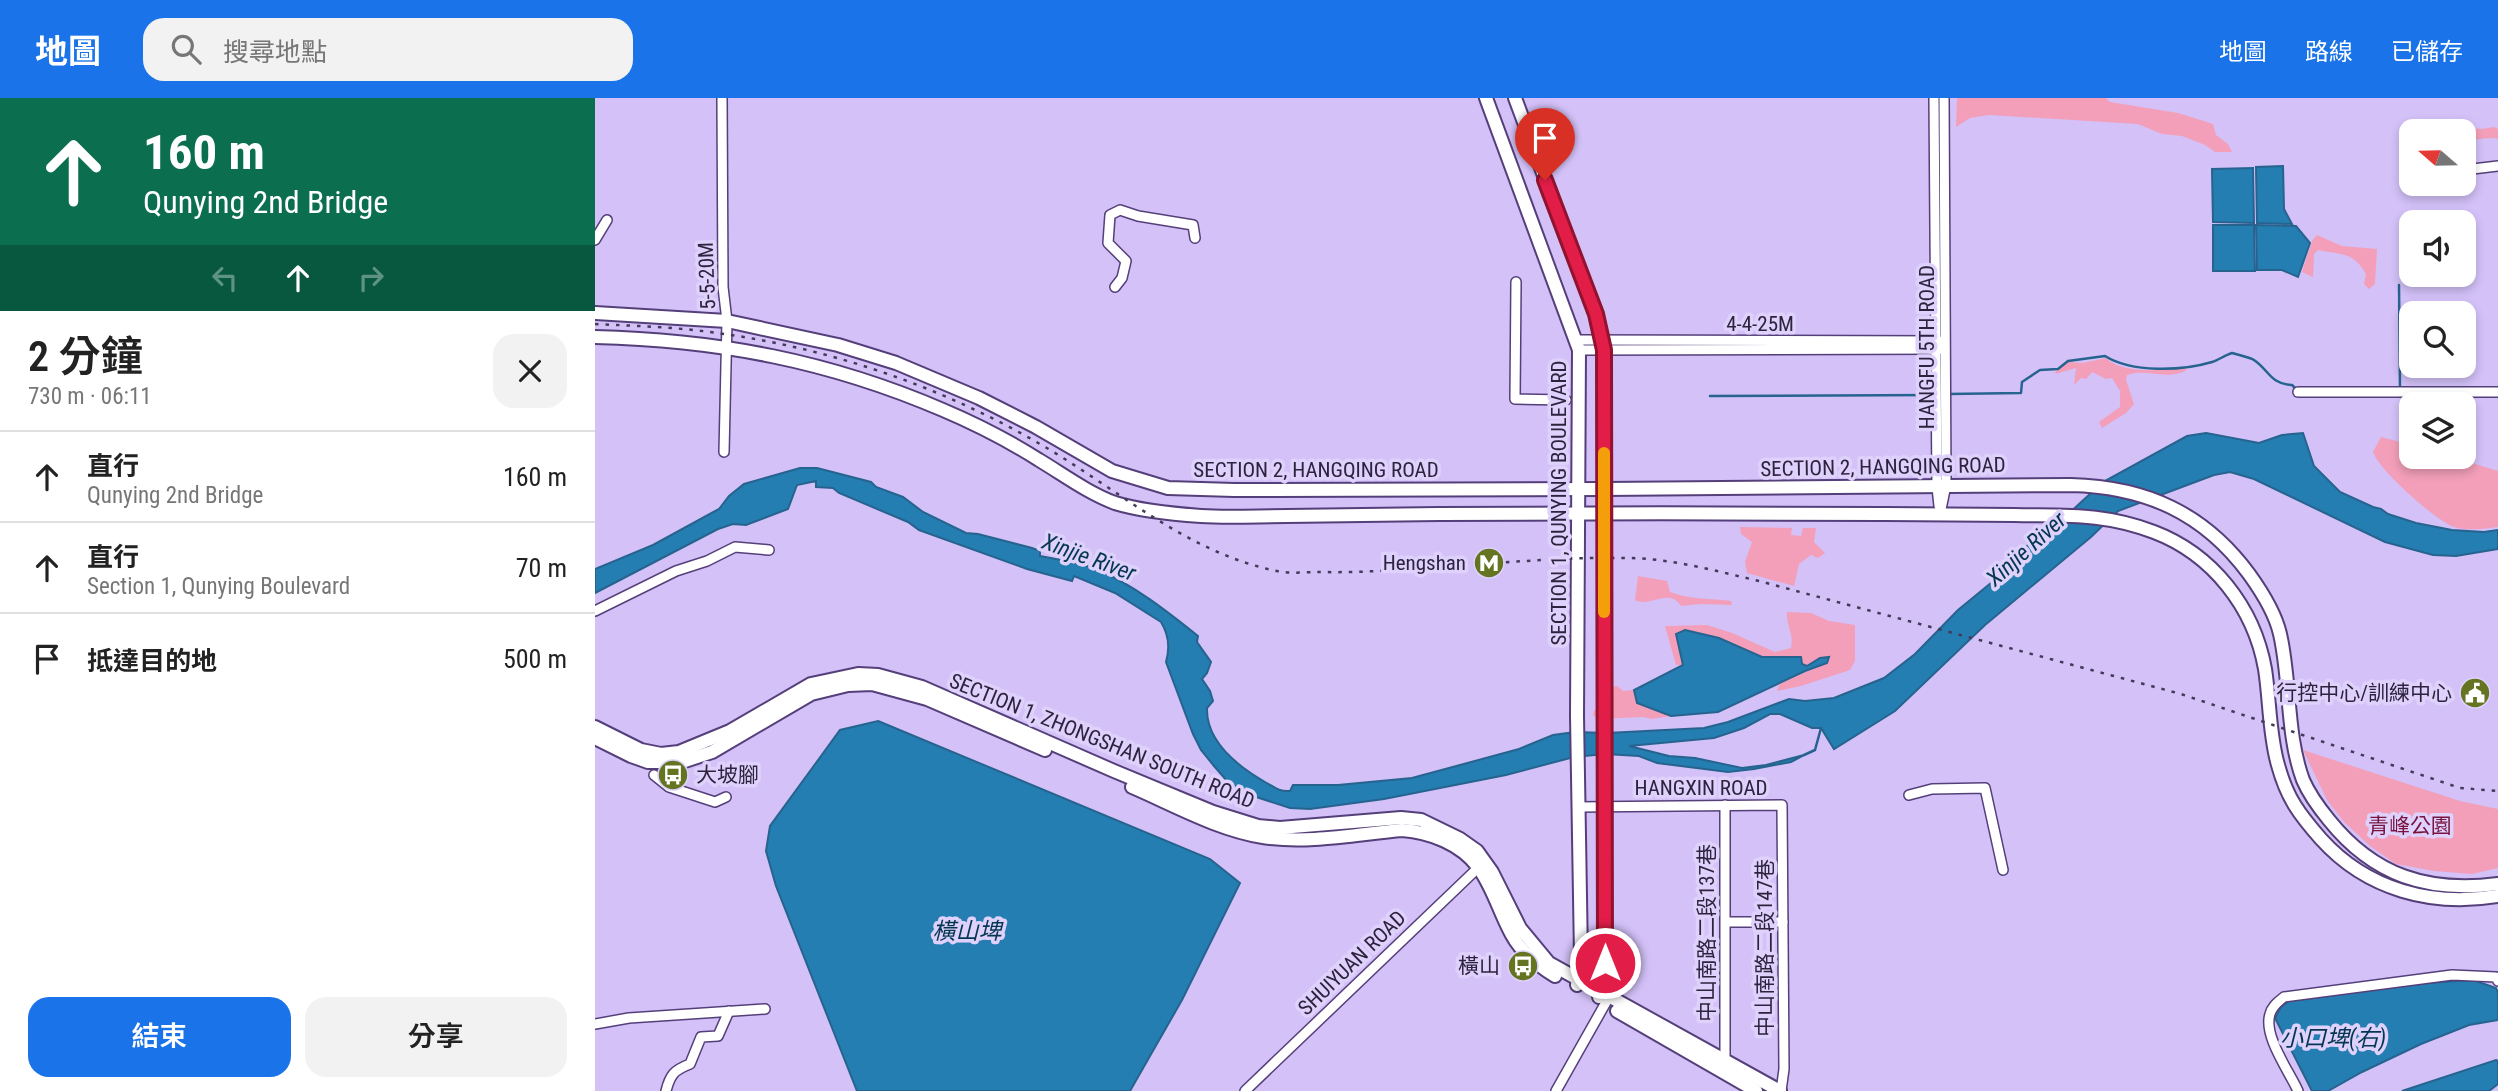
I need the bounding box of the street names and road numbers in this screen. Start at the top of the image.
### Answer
street label: 5-5-20M [694,242,720,310]
street label: HANGFU 5TH ROAD [1915,265,1939,429]
street label: 4-4-25M [1726,312,1794,336]
street label: SECTION 1, QUNYING BOULEVARD [1547,360,1571,646]
street label: SECTION 2, HANGQING ROAD [1760,453,2006,481]
street label: SECTION 2, HANGQING ROAD [1193,458,1439,482]
street label: SECTION 1, ZHONGSHAN SOUTH ROAD [946,669,1258,813]
street label: HANGXIN ROAD [1634,776,1768,800]
street label: 中山南路二段137巷 [1695,844,1719,1022]
street label: 中山南路二段147巷 [1753,859,1777,1037]
street label: SHUIYUAN ROAD [1293,906,1411,1020]

